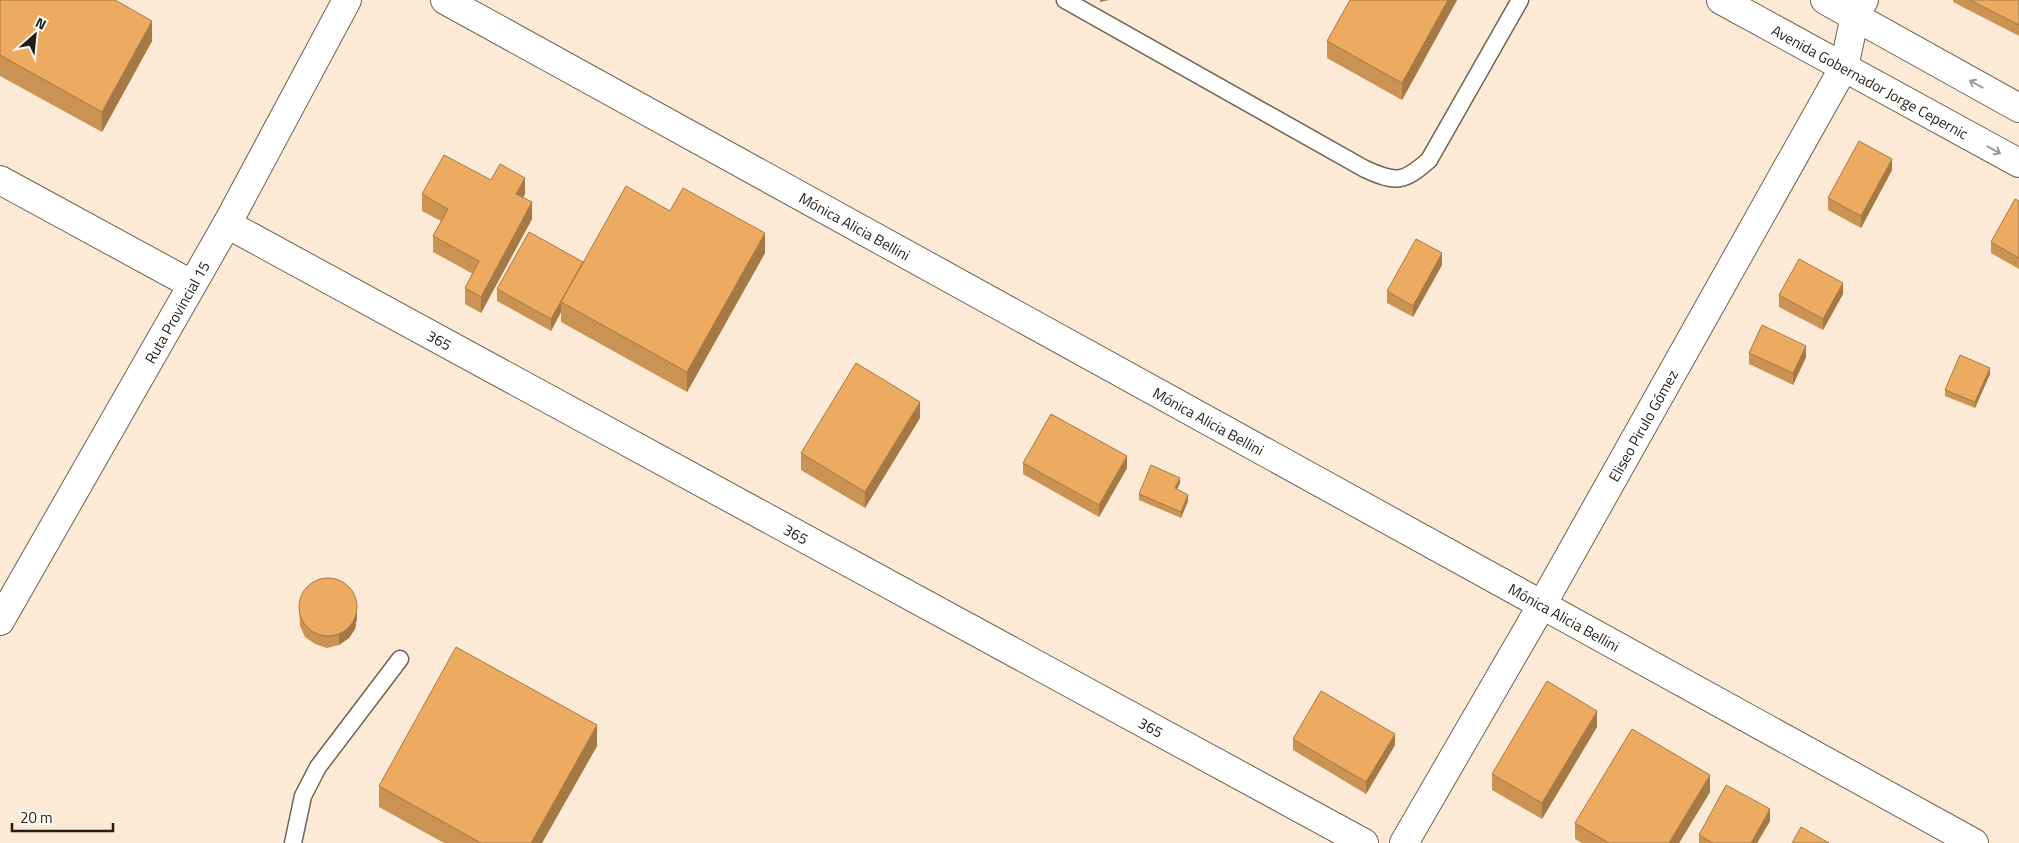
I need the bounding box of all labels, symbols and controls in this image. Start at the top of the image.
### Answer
north arrow [10,10,60,60]
text: N [32,11,50,35]
street label: Avenida Gobernador Jorge Cepernic [1768,18,1973,145]
one-way arrow [1970,79,1984,89]
one-way arrow [1986,145,2001,155]
street label: Mónica Alicia Bellini [795,186,915,266]
street label: Ruta Provincial 15 [138,257,215,367]
street label: 365 [423,324,456,356]
street label: Eliseo Pirulo Gómez [1602,365,1683,486]
street label: Mónica Alicia Bellini [1149,381,1268,461]
street label: 365 [780,518,813,550]
street label: Mónica Alicia Bellini [1504,577,1624,657]
street label: 365 [1134,711,1168,743]
scale bar [12,800,114,832]
text: 20 m [20,806,53,829]

